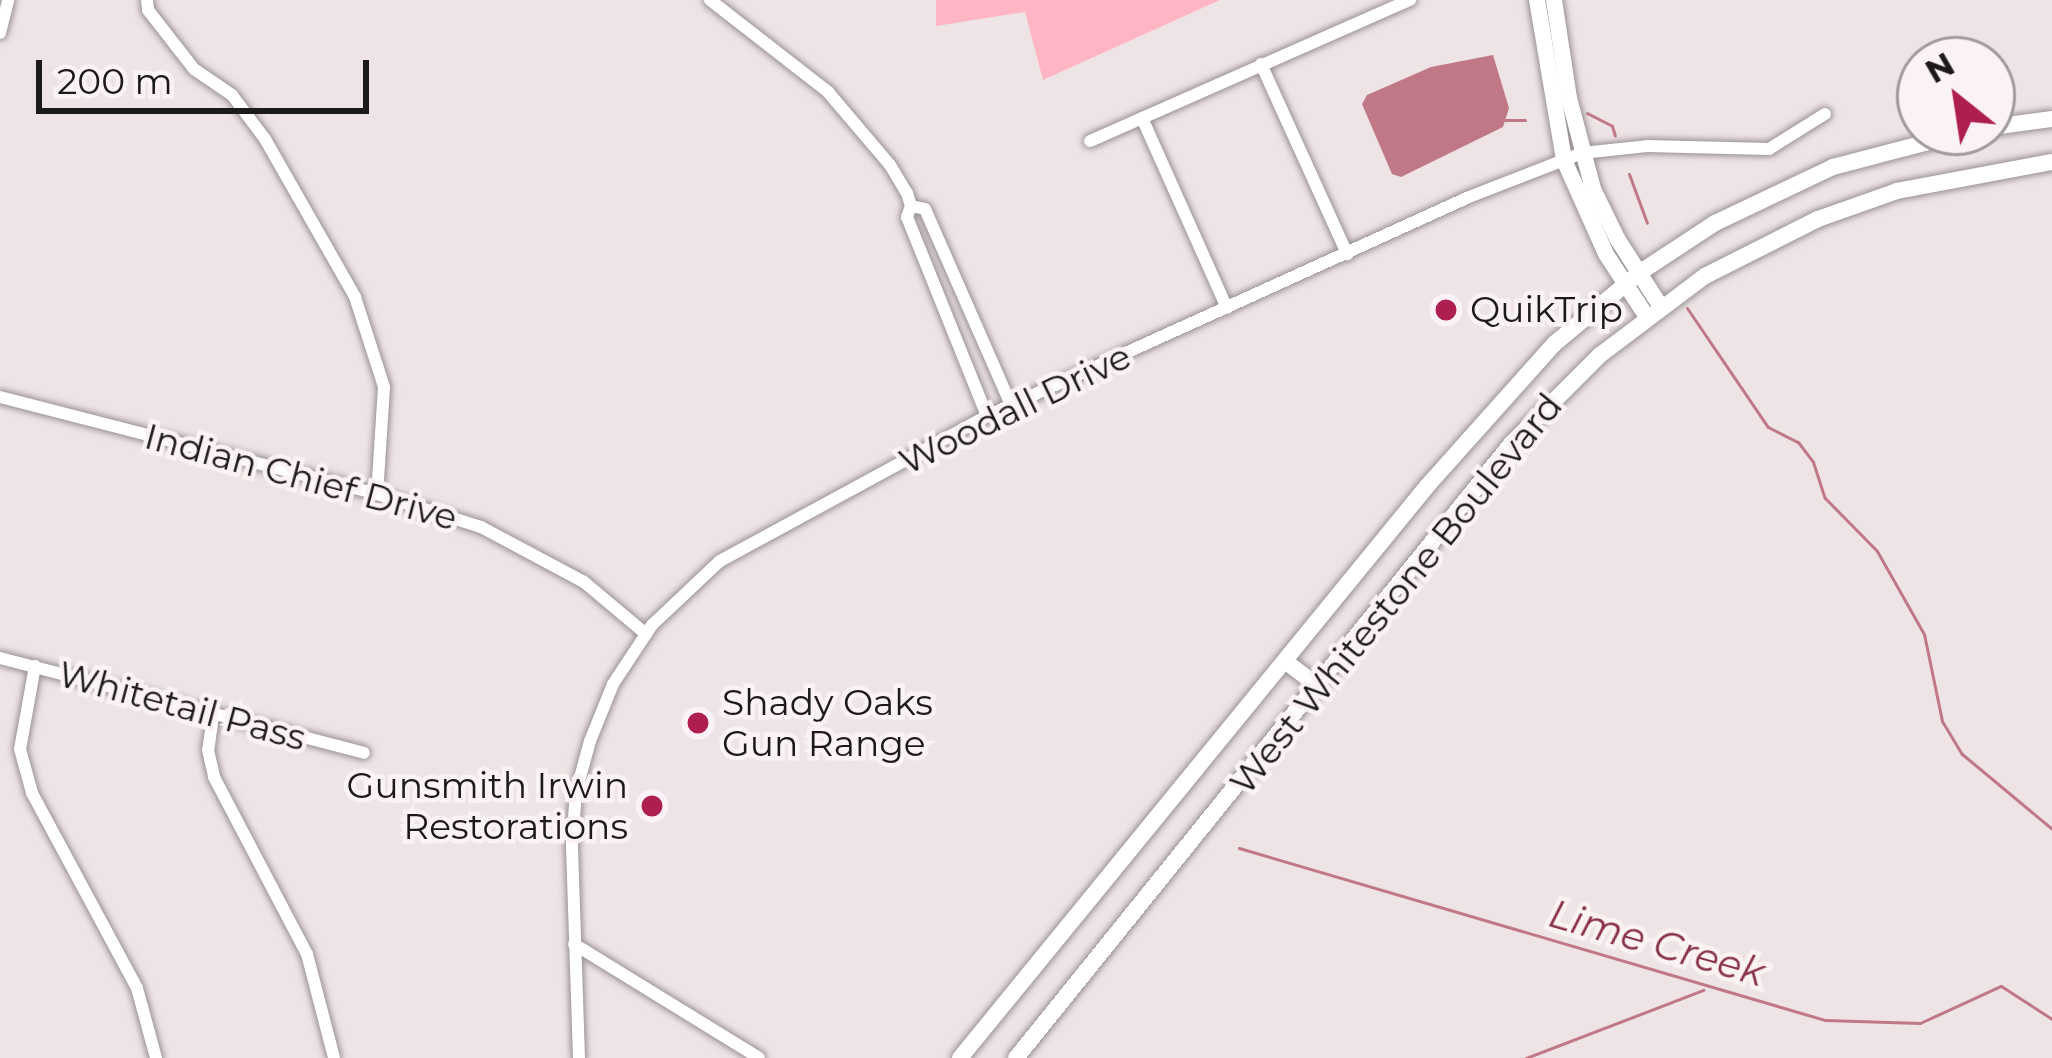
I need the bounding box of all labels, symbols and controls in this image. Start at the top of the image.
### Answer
scale bar [42,36,375,110]
north arrow [1896,36,2016,156]
text: N [1918,43,1961,91]
text: 200 m [57,59,173,103]
place label: QuikTrip [1470,288,1623,332]
marker: QuikTrip [1433,297,1459,323]
street label: Woodall Drive [892,334,1138,484]
street label: West Whitestone Boulevard [1221,385,1571,803]
street label: Indian Chief Drive [140,415,462,539]
street label: Whitetail Pass [54,652,310,760]
place label: Shady Oaks Gun Range [722,680,933,765]
marker: Shady Oaks Gun Range [685,710,711,736]
place label: Gunsmith Irwin Restorations [347,763,628,848]
marker: Gunsmith Irwin Restorations [639,793,665,819]
water label: Lime Creek [1544,890,1770,996]

